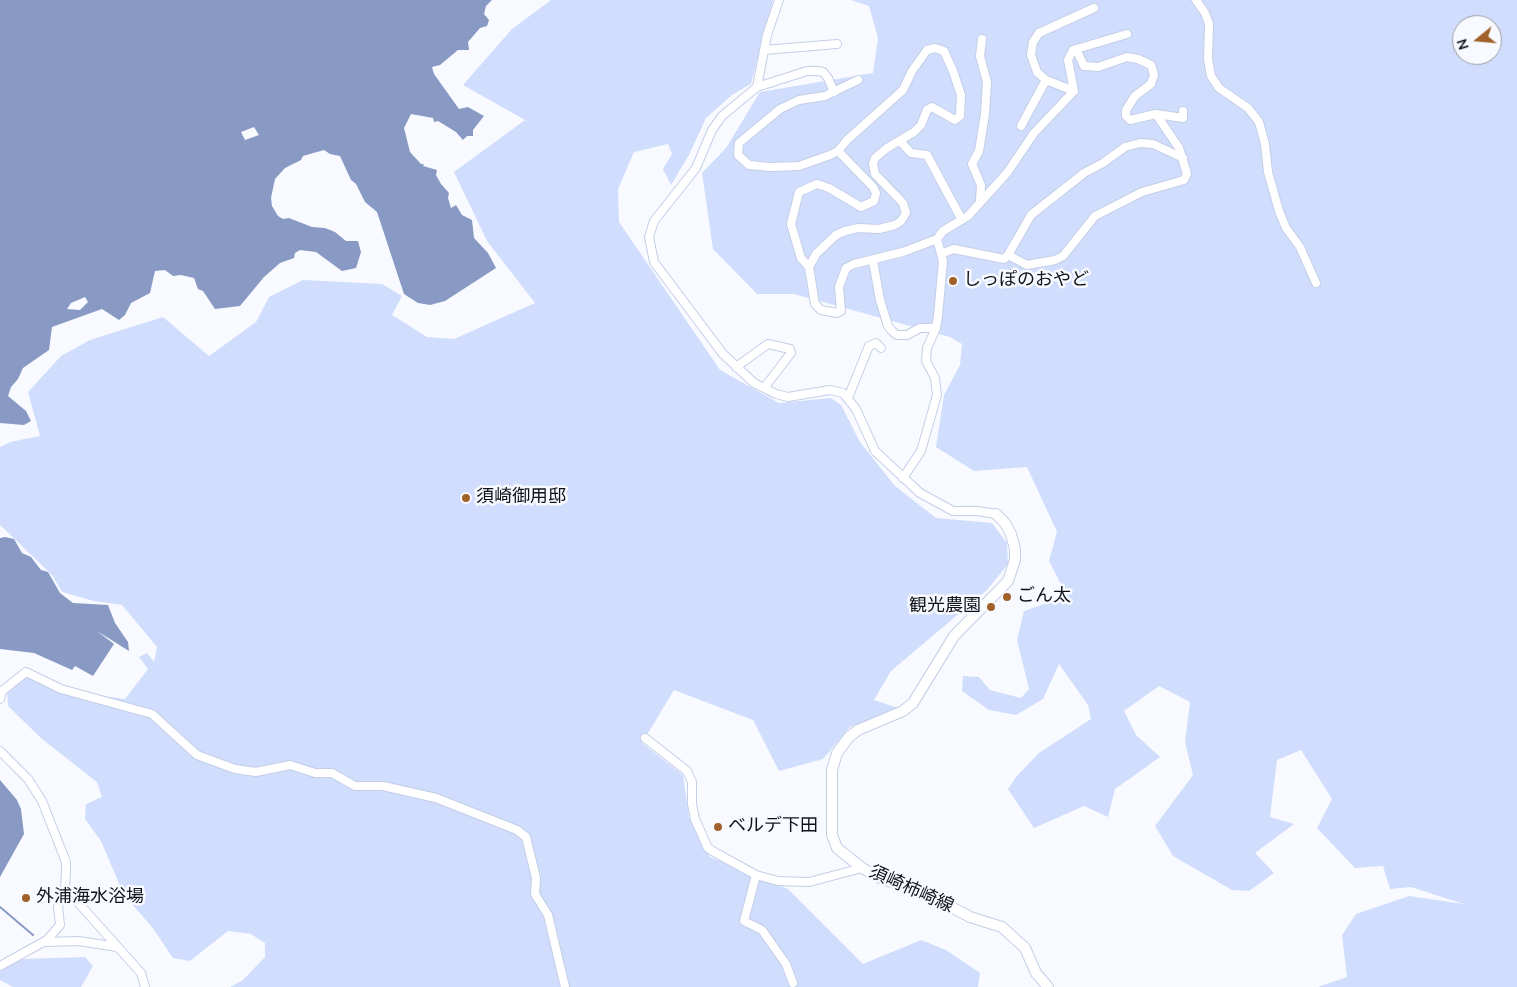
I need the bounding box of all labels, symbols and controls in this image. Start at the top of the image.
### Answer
north arrow [1452,15,1502,65]
text: N [1453,36,1474,52]
place label: しっぽのおやど [963,270,1089,292]
marker: しっぽのおやど [947,275,959,287]
place label: 須崎御用邸 [476,487,566,509]
marker: 須崎御用邸 [460,492,472,504]
place label: ごん太 [1017,586,1071,608]
marker: ごん太 [1001,591,1013,603]
place label: 観光農園 [909,596,981,618]
marker: 観光農園 [985,601,997,613]
place label: ベルデ下田 [728,816,818,838]
marker: ベルデ下田 [712,821,724,833]
street label: 須崎柿崎線 [865,862,957,918]
place label: 外浦海水浴場 [36,887,144,909]
marker: 外浦海水浴場 [20,892,32,904]

